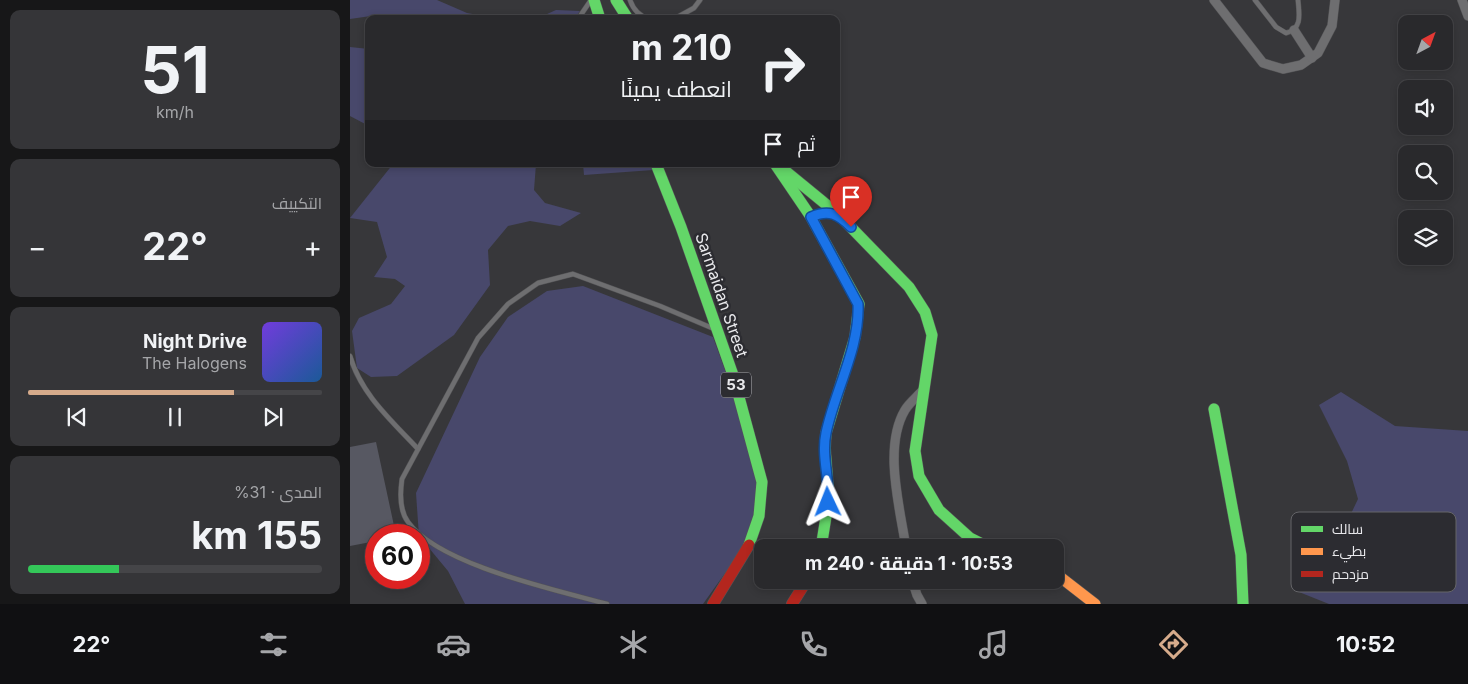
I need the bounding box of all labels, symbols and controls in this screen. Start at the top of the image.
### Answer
north arrow [1398,15,1452,70]
map controls [1398,15,1453,265]
text: 210 m [631,26,732,68]
text: 51 [140,30,210,109]
icon: right [750,35,815,100]
text: انعطف يمينًا [620,76,732,102]
button: sound [1398,80,1453,135]
text: km/h [156,102,194,122]
icon: arrive [759,130,787,158]
text: ثم [797,133,815,156]
button: search [1398,145,1453,200]
pin [830,176,872,227]
icon: arrive [837,183,865,211]
text: التكييف [272,193,322,213]
button: layers [1398,210,1453,265]
text: 22° [142,223,208,269]
text: − [28,230,47,264]
text: + [303,230,322,264]
street label: Sarmaidan Street [691,230,753,360]
text: Night Drive [143,330,247,353]
text: The Halogens [142,353,247,373]
road number: 53 [721,372,751,398]
icon: previous [63,403,91,431]
icon: pause [161,403,189,431]
icon: next [259,403,287,431]
position arrow [801,475,853,527]
text: المدى · 31% [234,482,322,502]
text: 155 km [191,512,322,558]
legend [1291,512,1456,592]
text: سالك [1332,520,1363,537]
speed limit sign: 60 [365,524,430,589]
text: بطيء [1332,542,1366,563]
text: 10:53 · 1 دقيقة · 240 m [805,552,1013,575]
text: مزدحم [1332,565,1369,584]
icon: filters [256,627,291,662]
icon: car [436,627,471,662]
icon: climate [616,627,651,662]
icon: phone [796,627,831,662]
icon: music [976,627,1011,662]
icon: directions [1156,627,1191,662]
text: 22° [73,631,110,657]
text: 10:52 [1336,631,1395,657]

